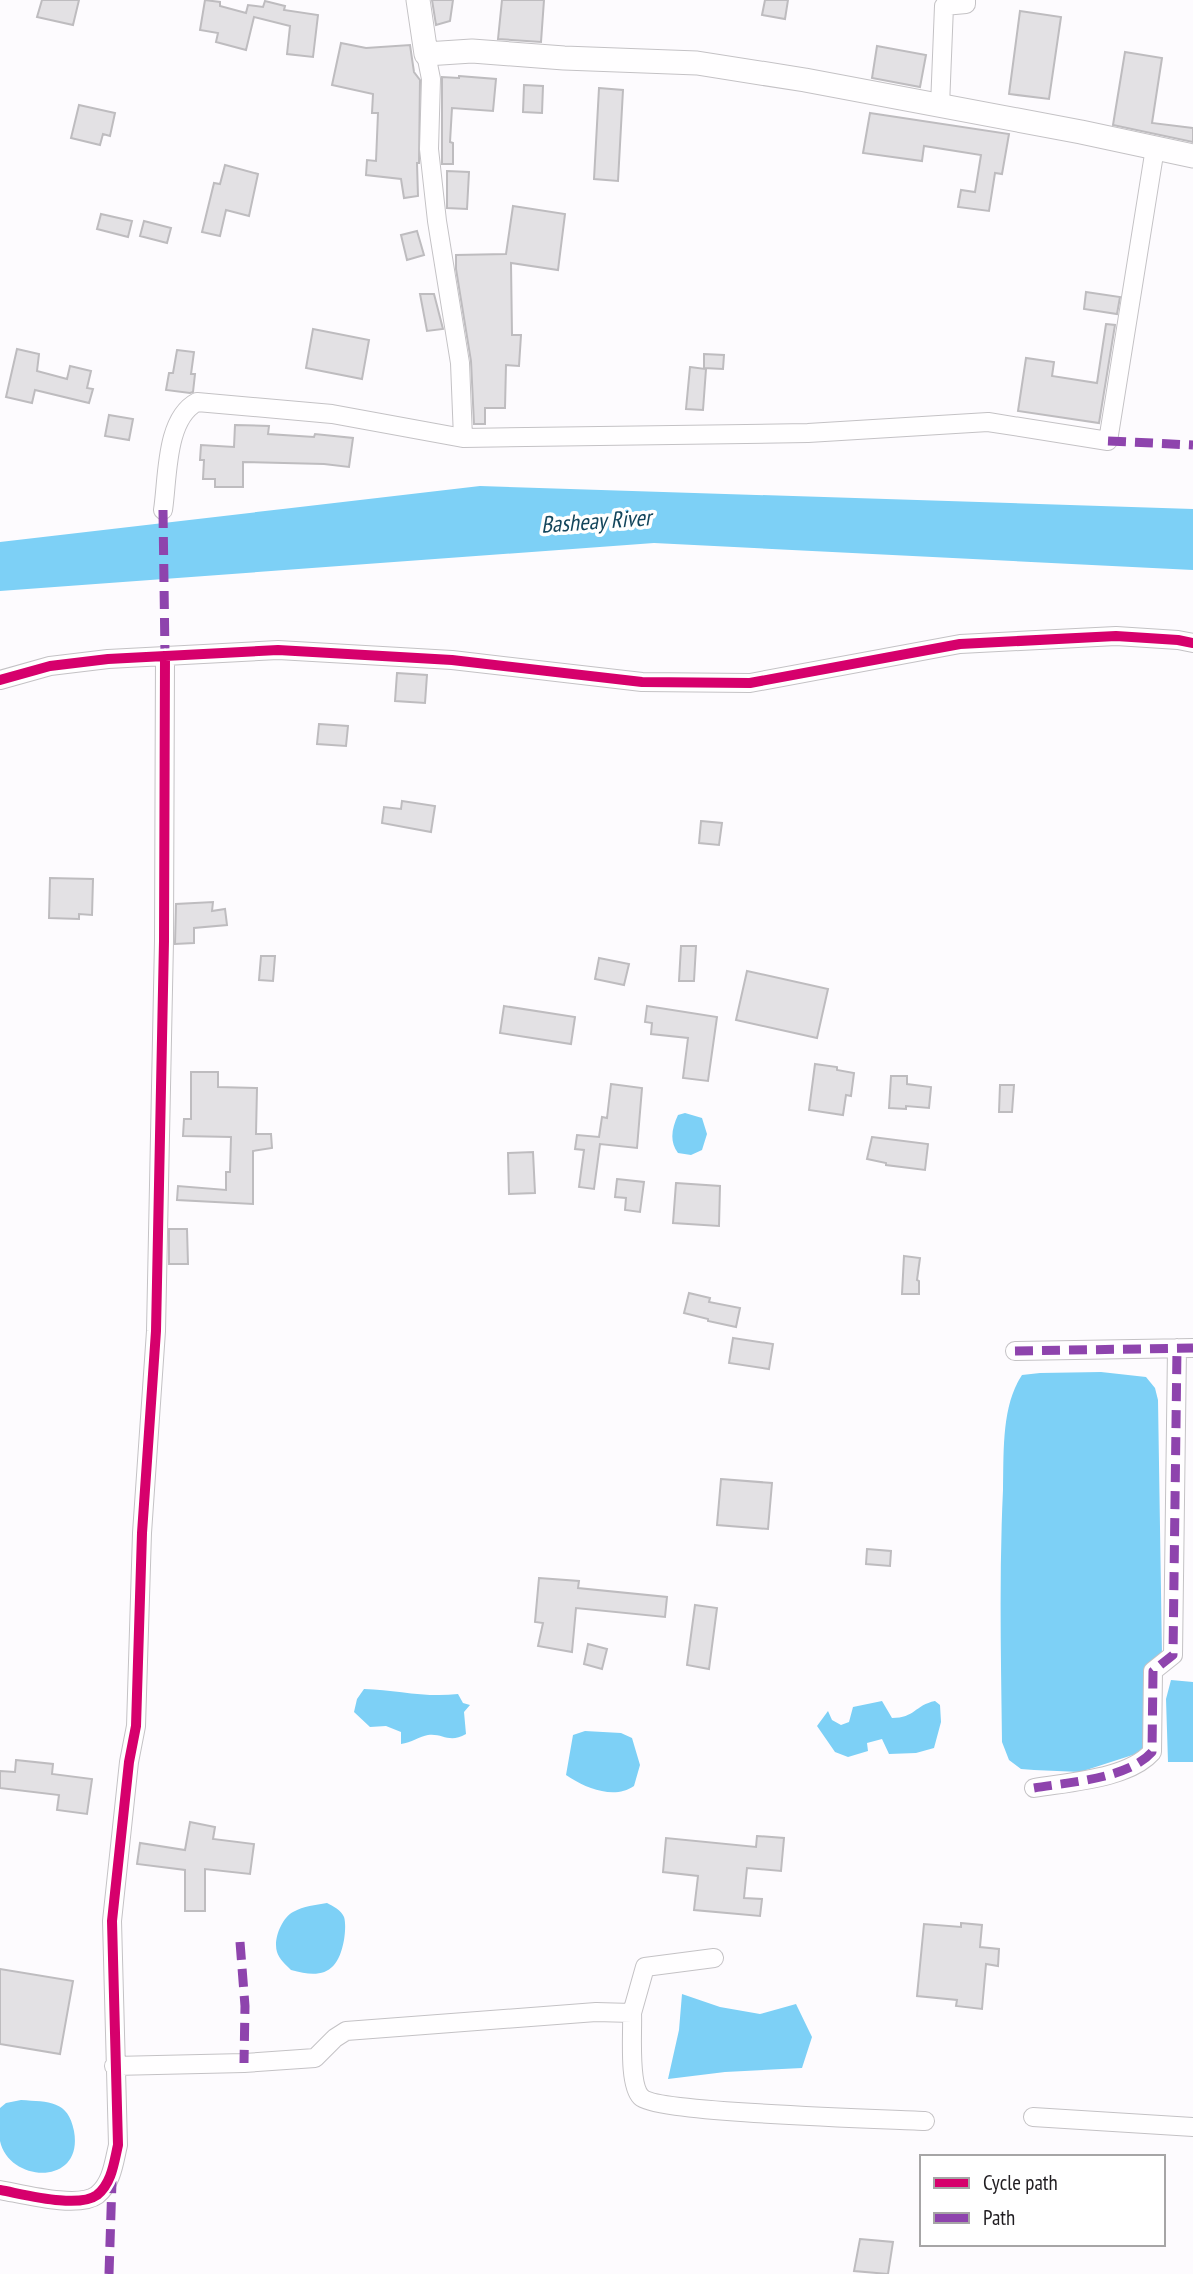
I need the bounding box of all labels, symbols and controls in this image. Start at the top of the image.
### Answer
water label: Basheay River [540,502,656,539]
legend [920,2155,1165,2246]
text: Cycle path [983,2169,1058,2196]
text: Path [983,2204,1015,2231]

